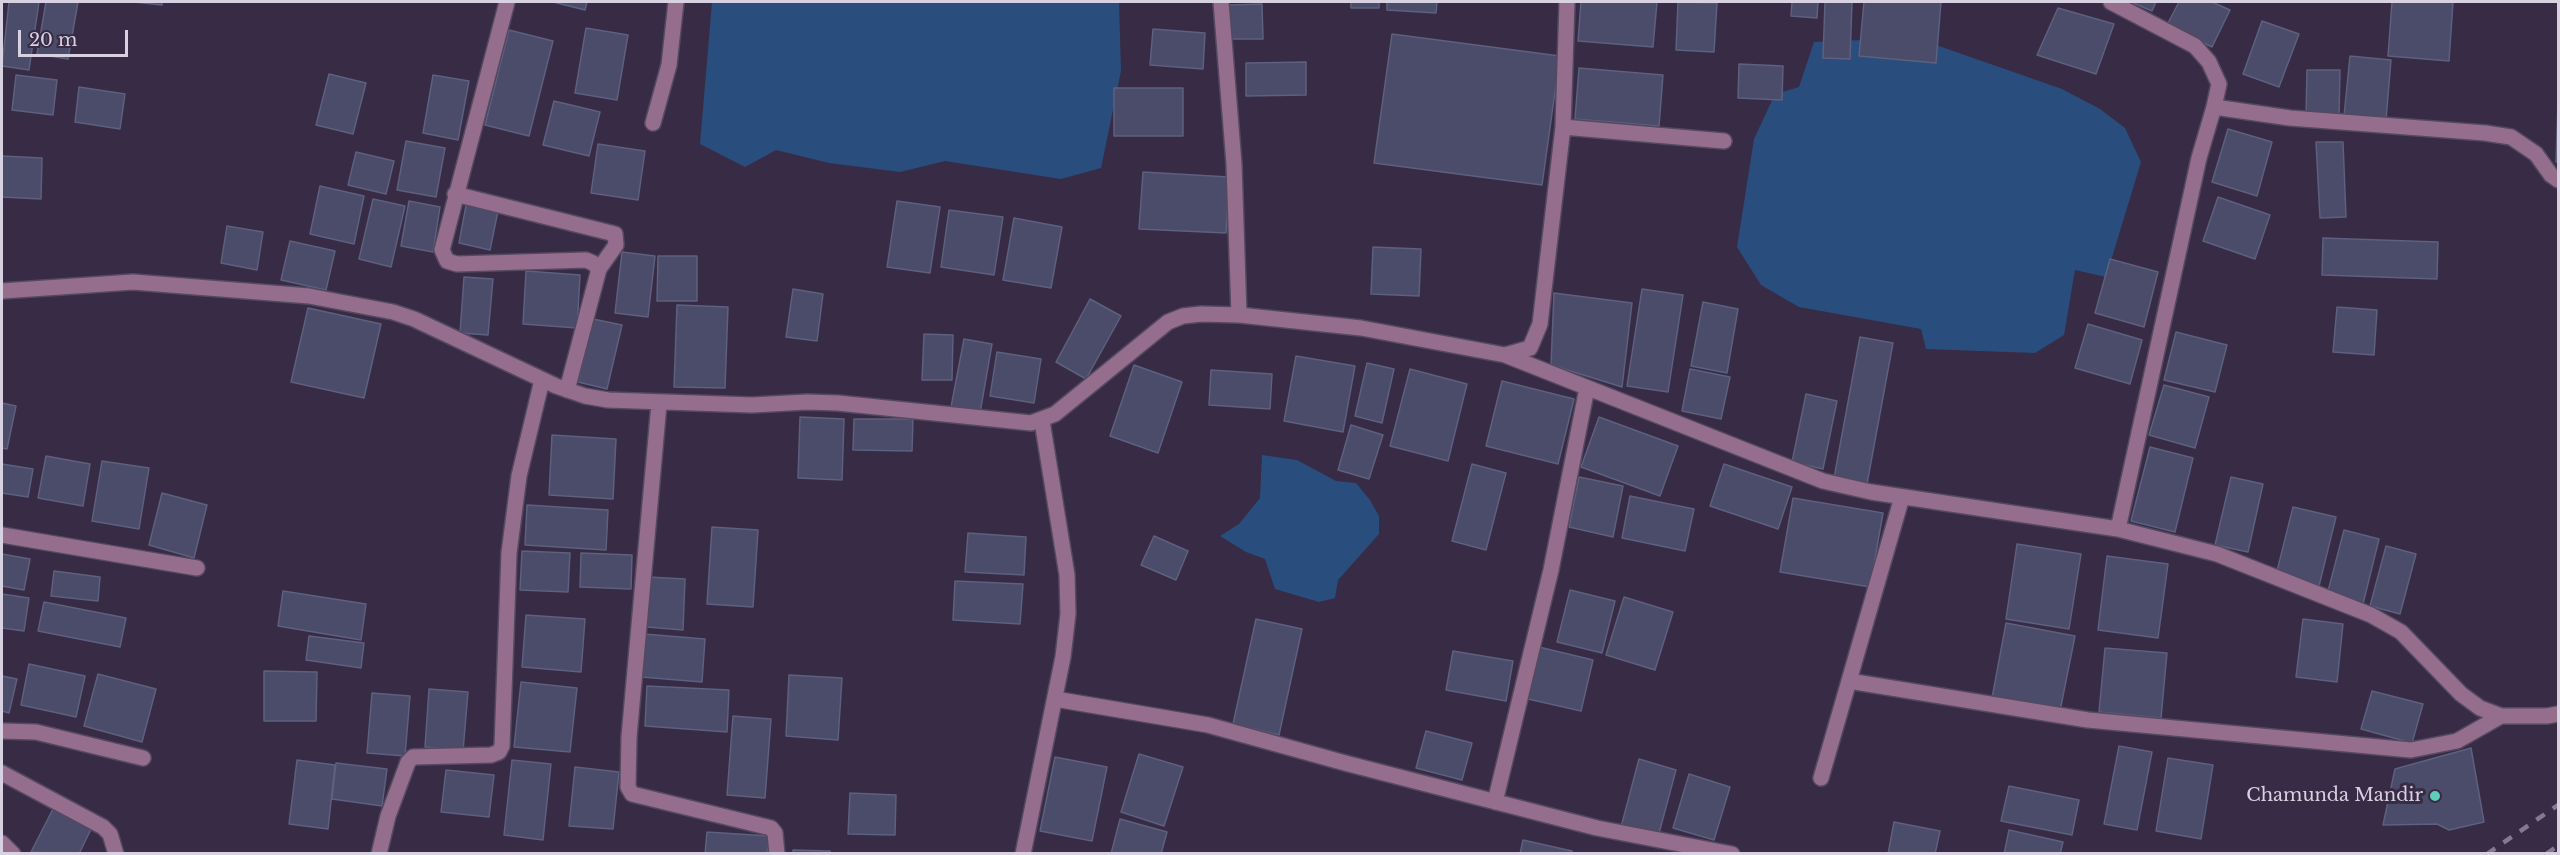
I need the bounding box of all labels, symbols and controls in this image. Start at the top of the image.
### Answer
scale bar [21,18,130,56]
text: 20 m [29,29,77,51]
place label: Chamunda Mandir [2246,785,2423,807]
marker: Chamunda Mandir [2428,789,2442,803]

